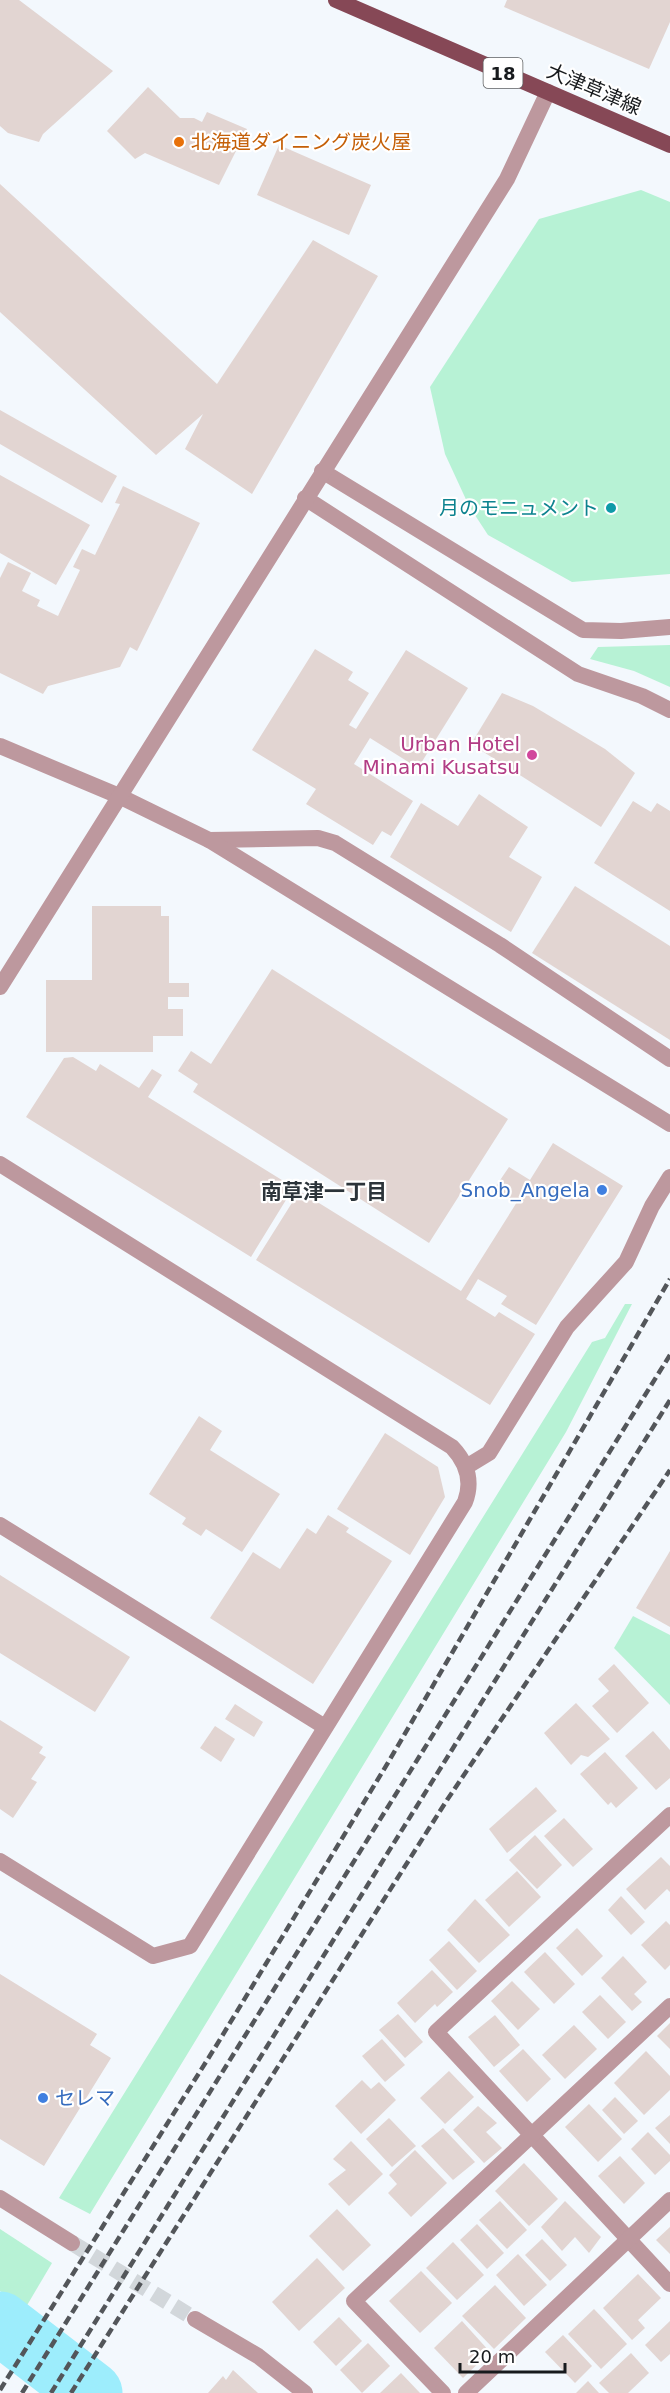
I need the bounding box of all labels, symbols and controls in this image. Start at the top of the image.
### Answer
road number: 18 [484,58,522,88]
street label: 大津草津線 [543,58,645,120]
place label: 北海道ダイニング炭火屋 [191,130,411,154]
marker: 北海道ダイニング炭火屋 [172,135,186,149]
place label: 月のモニュメント [439,496,599,520]
marker: 月のモニュメント [604,501,618,515]
place label: Urban Hotel Minami Kusatsu [362,732,520,779]
marker: Urban Hotel Minami Kusatsu [525,748,539,762]
place label: Snob_Angela [461,1178,590,1202]
district label: 南草津一丁目 [261,1180,387,1204]
marker: Snob_Angela [595,1183,609,1197]
place label: セレマ [55,2086,115,2110]
marker: セレマ [36,2091,50,2105]
scale bar [460,2336,565,2374]
text: 20 m [469,2346,515,2367]

